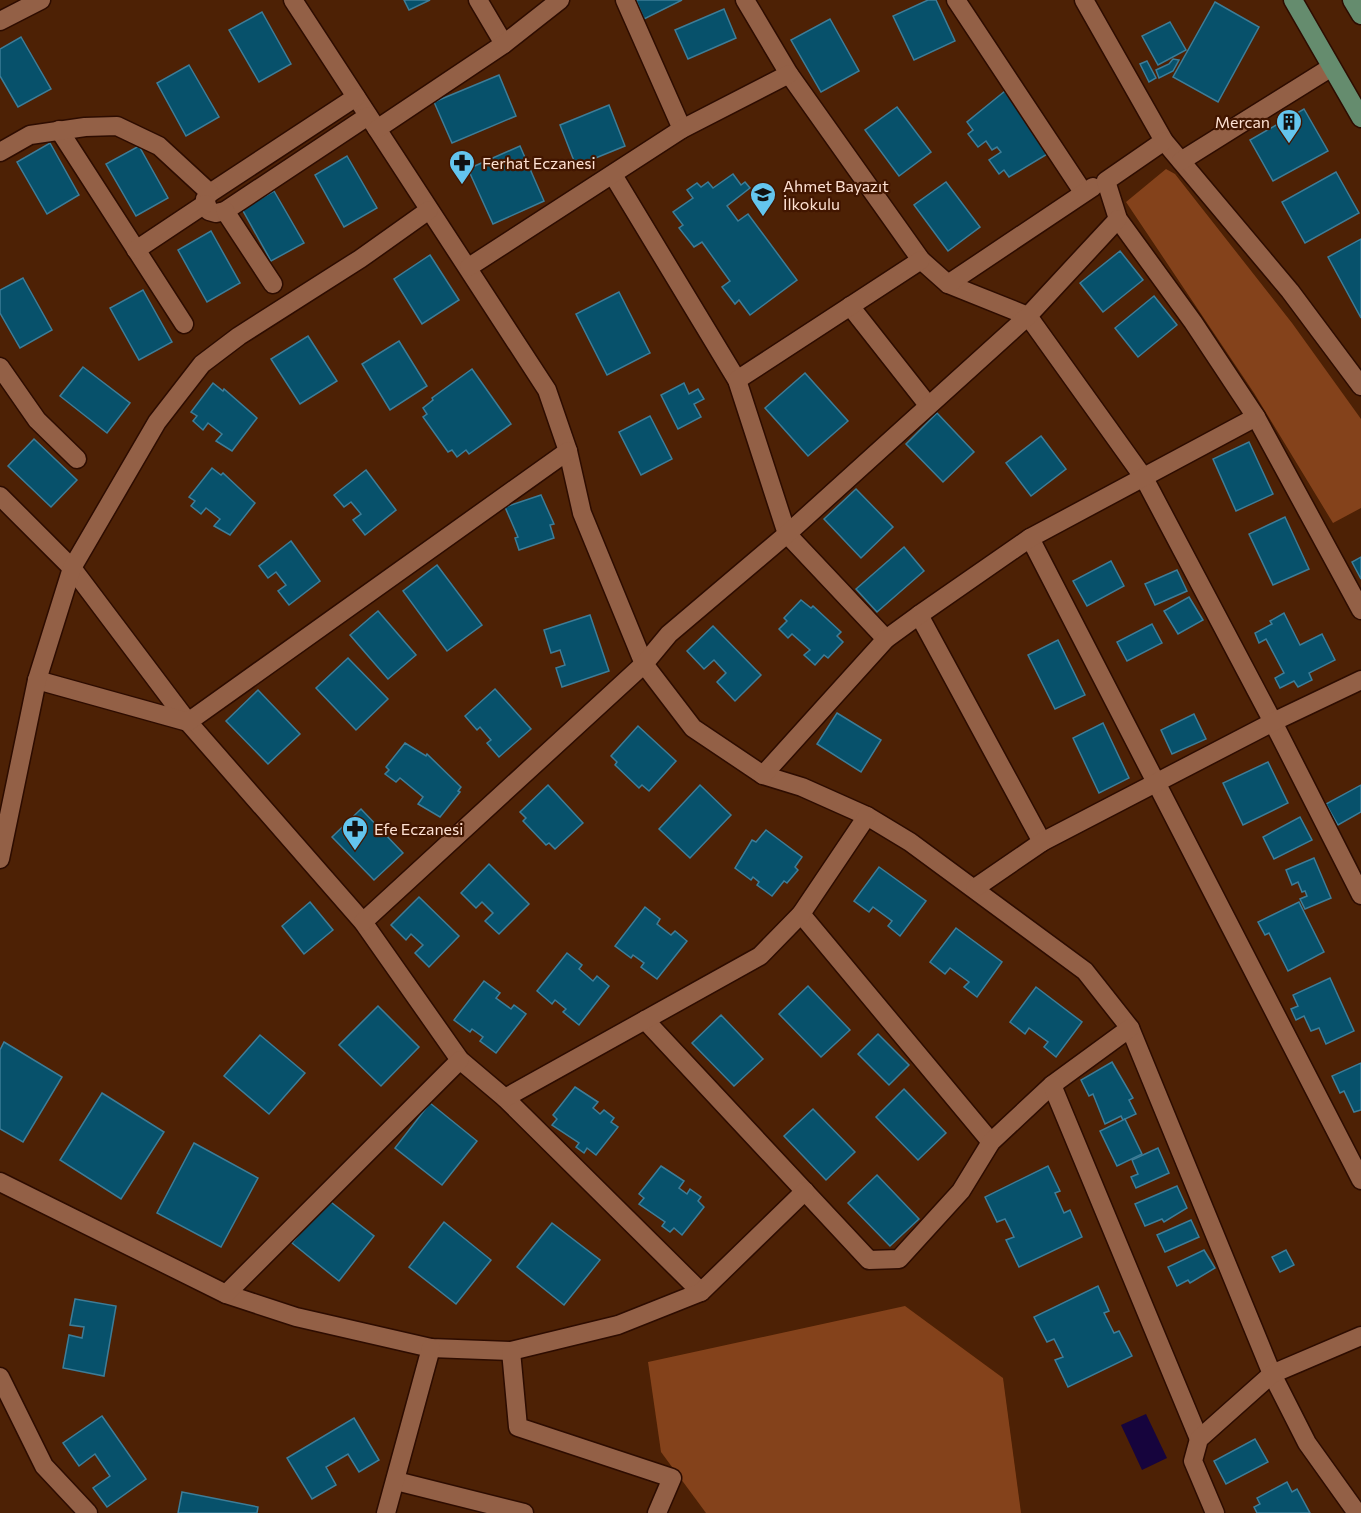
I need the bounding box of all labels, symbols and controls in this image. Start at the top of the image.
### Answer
building icon: Mercan [1274,107,1304,145]
place label: Mercan [1215,112,1270,131]
pharmacy icon: Ferhat Eczanesi [447,148,477,186]
place label: Ferhat Eczanesi [482,153,596,172]
place label: Ahmet Bayazıt İlkokulu [783,176,889,213]
school or university icon: Ahmet Bayazıt İlkokulu [748,180,778,218]
pharmacy icon: Efe Eczanesi [340,814,370,852]
place label: Efe Eczanesi [374,819,463,838]

